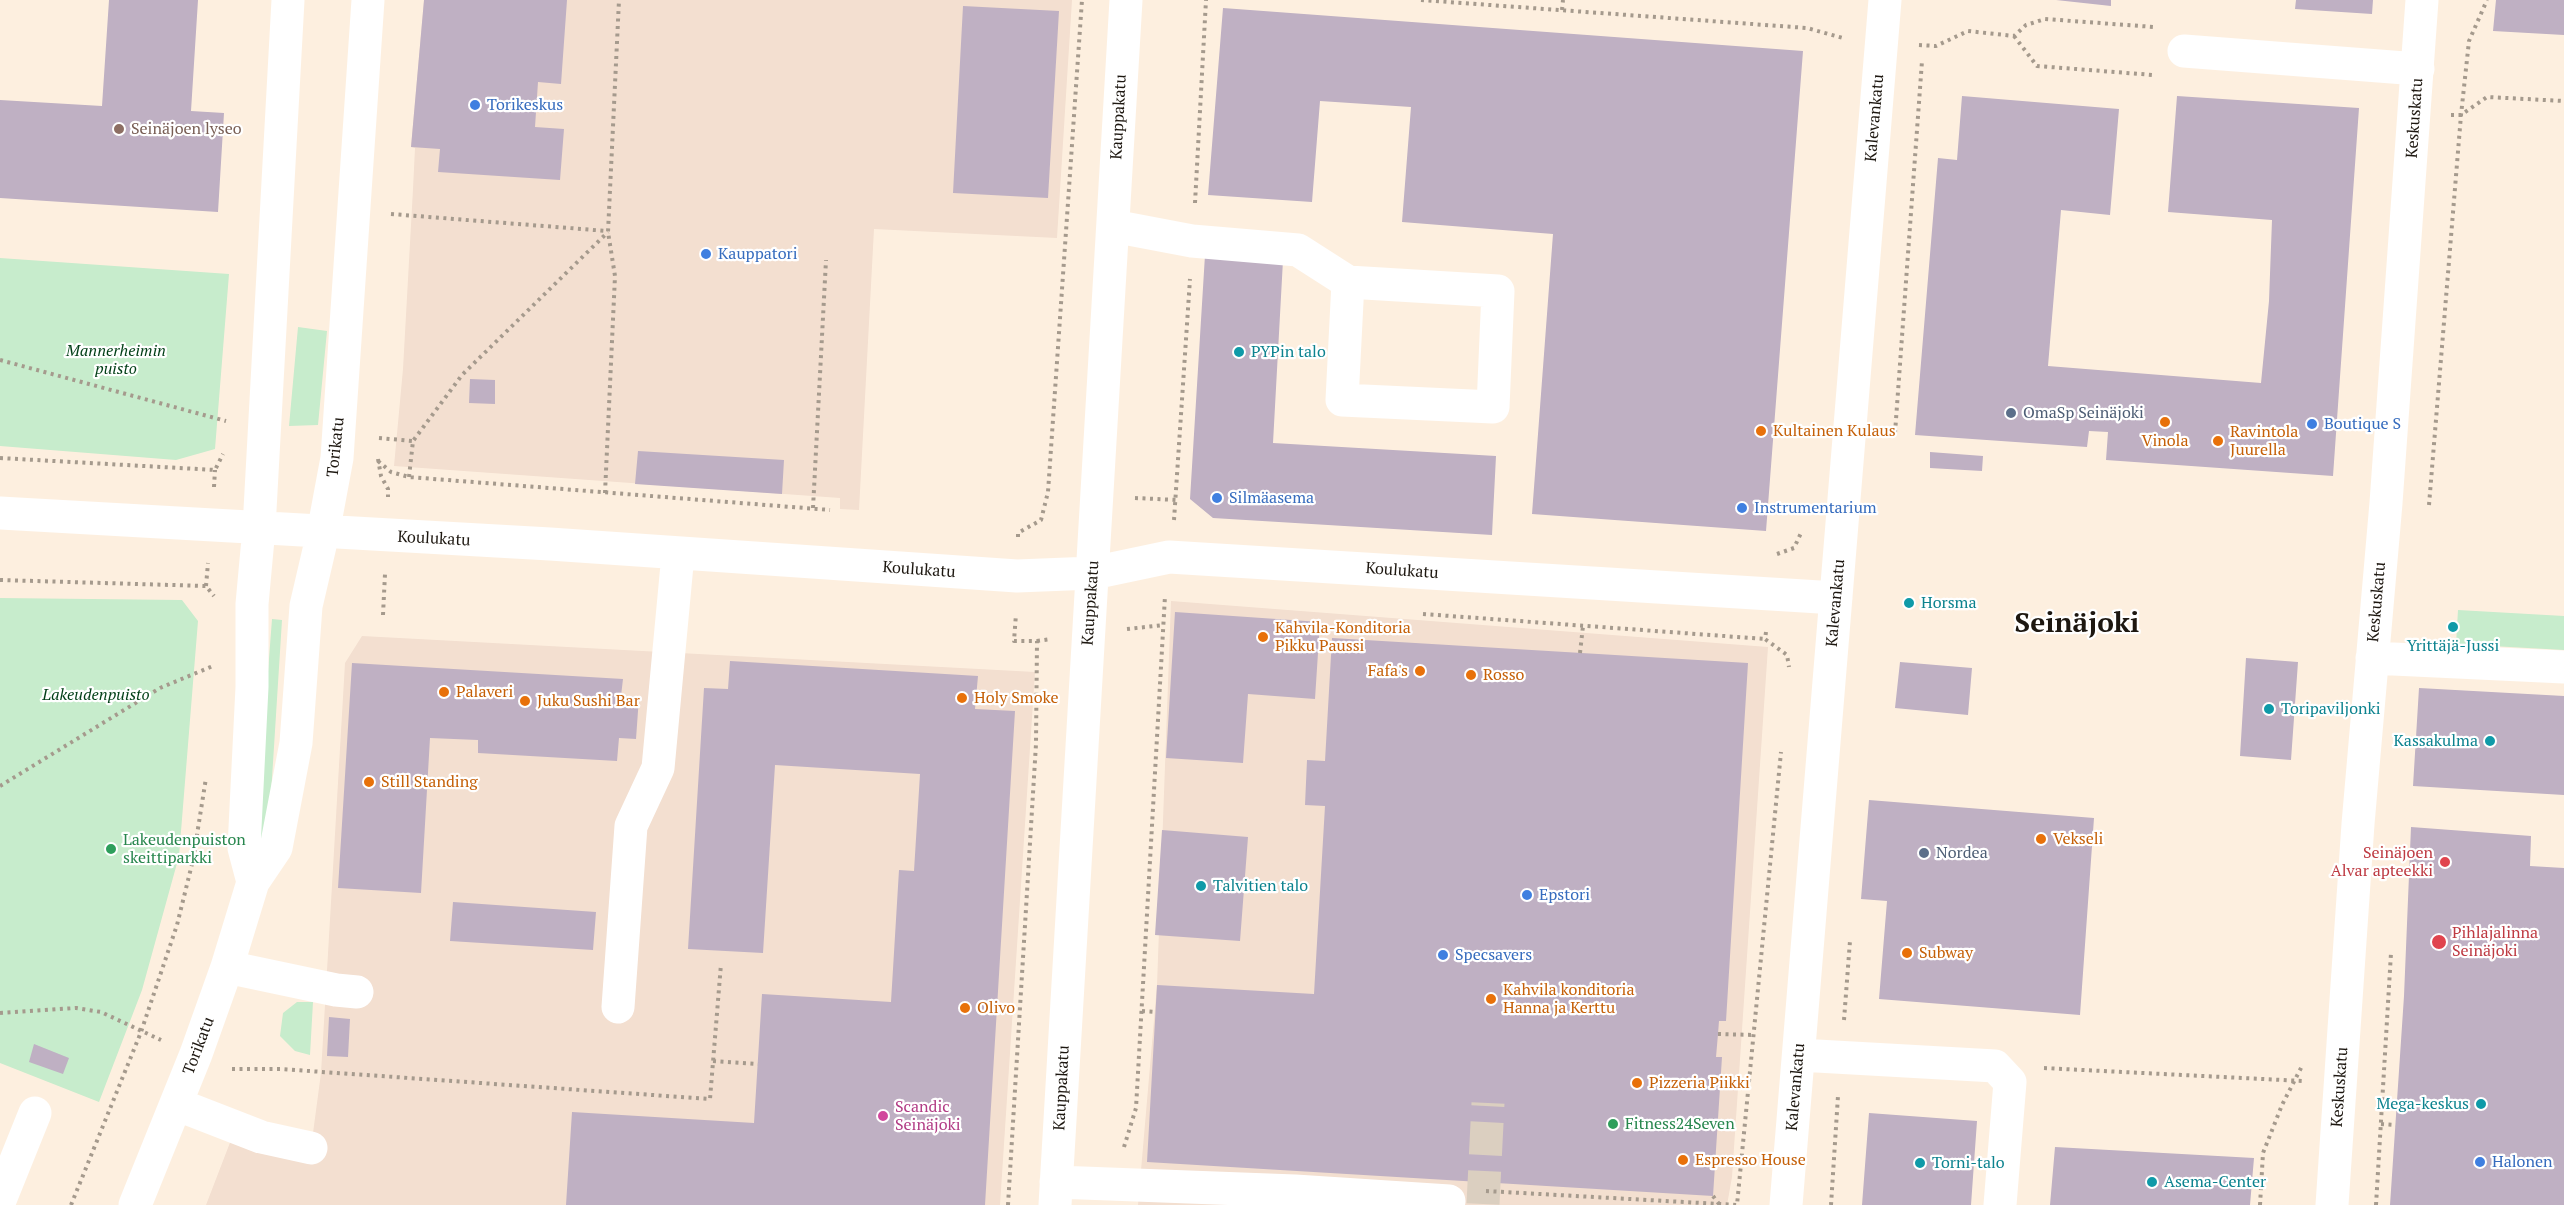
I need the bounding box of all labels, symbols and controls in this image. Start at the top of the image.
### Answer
street label: Kalevankatu [1862,73,1888,163]
street label: Kauppakatu [1107,74,1131,160]
street label: Keskuskatu [2403,77,2427,159]
place label: Torikeskus [487,95,563,115]
marker: Torikeskus [468,98,482,112]
place label: Seinäjoen lyseo [131,119,242,139]
marker: Seinäjoen lyseo [112,122,126,136]
place label: Kauppatori [718,244,798,264]
marker: Kauppatori [699,247,713,261]
park label: Mannerheimin puisto [66,341,166,379]
place label: PYPin talo [1251,342,1326,362]
marker: PYPin talo [1232,345,1246,359]
place label: OmaSp Seinäjoki [2023,403,2144,423]
marker: OmaSp Seinäjoki [2004,406,2018,420]
place label: Boutique S [2324,414,2401,434]
marker: Vinola [2158,415,2172,429]
street label: Torikatu [323,416,349,478]
marker: Boutique S [2305,417,2319,431]
place label: Kultainen Kulaus [1773,421,1896,441]
place label: Ravintola Juurella [2230,422,2298,460]
marker: Kultainen Kulaus [1754,424,1768,438]
place label: Vinola [2141,431,2189,451]
marker: Ravintola Juurella [2211,434,2225,448]
place label: Silmäasema [1229,488,1314,508]
marker: Silmäasema [1210,491,1224,505]
place label: Instrumentarium [1754,498,1877,518]
marker: Instrumentarium [1735,501,1749,515]
street label: Koulukatu [397,528,471,550]
street label: Koulukatu [882,558,956,582]
street label: Kalevankatu [1823,558,1849,648]
street label: Koulukatu [1365,559,1439,583]
street label: Kauppakatu [1078,560,1104,646]
street label: Keskuskatu [2364,561,2390,643]
place label: Horsma [1921,593,1976,613]
marker: Horsma [1902,596,1916,610]
district label: Seinäjoki [2015,607,2139,641]
place label: Kahvila-Konditoria Pikku Paussi [1275,618,1411,656]
marker: Yrittäjä-Jussi [2446,620,2460,634]
marker: Kahvila-Konditoria Pikku Paussi [1256,630,1270,644]
place label: Yrittäjä-Jussi [2407,636,2499,656]
place label: Fafa's [1368,661,1408,681]
marker: Fafa's [1413,664,1427,678]
place label: Rosso [1483,665,1524,685]
marker: Rosso [1464,668,1478,682]
place label: Palaveri [456,682,513,702]
park label: Lakeudenpuisto [42,685,150,705]
marker: Palaveri [437,685,451,699]
place label: Holy Smoke [974,688,1059,708]
place label: Juku Sushi Bar [537,691,640,711]
marker: Holy Smoke [955,691,969,705]
marker: Juku Sushi Bar [518,694,532,708]
place label: Toripaviljonki [2281,699,2381,719]
marker: Toripaviljonki [2262,702,2276,716]
place label: Kassakulma [2394,731,2478,751]
marker: Kassakulma [2483,734,2497,748]
place label: Still Standing [381,772,478,792]
marker: Still Standing [362,775,376,789]
place label: Vekseli [2053,829,2103,849]
place label: Lakeudenpuiston skeittiparkki [123,830,246,868]
marker: Vekseli [2034,832,2048,846]
marker: Lakeudenpuiston skeittiparkki [104,842,118,856]
place label: Nordea [1936,843,1988,863]
place label: Seinäjoen Alvar apteekki [2331,843,2433,881]
marker: Nordea [1917,846,1931,860]
marker: Seinäjoen Alvar apteekki [2438,855,2452,869]
place label: Talvitien talo [1213,876,1308,896]
marker: Talvitien talo [1194,879,1208,893]
place label: Epstori [1539,885,1590,905]
marker: Epstori [1520,888,1534,902]
place label: Pihlajalinna Seinäjoki [2452,923,2538,961]
marker: Pihlajalinna Seinäjoki [2430,933,2448,951]
place label: Subway [1919,943,1973,963]
place label: Specsavers [1455,945,1532,965]
marker: Subway [1900,946,1914,960]
marker: Specsavers [1436,948,1450,962]
place label: Kahvila konditoria Hanna ja Kerttu [1503,980,1634,1018]
marker: Kahvila konditoria Hanna ja Kerttu [1484,992,1498,1006]
place label: Olivo [977,998,1015,1018]
marker: Olivo [958,1001,972,1015]
street label: Torikatu [179,1014,219,1078]
street label: Kalevankatu [1783,1042,1809,1132]
street label: Kauppakatu [1050,1045,1074,1131]
street label: Keskuskatu [2328,1046,2352,1128]
place label: Pizzeria Piikki [1649,1073,1750,1093]
marker: Pizzeria Piikki [1630,1076,1644,1090]
place label: Mega-keskus [2376,1094,2469,1114]
place label: Scandic Seinäjoki [895,1097,961,1135]
marker: Mega-keskus [2474,1097,2488,1111]
marker: Scandic Seinäjoki [876,1109,890,1123]
place label: Fitness24Seven [1625,1114,1735,1134]
marker: Fitness24Seven [1606,1117,1620,1131]
place label: Espresso House [1695,1150,1806,1170]
place label: Halonen [2492,1152,2552,1172]
marker: Espresso House [1676,1153,1690,1167]
place label: Torni-talo [1932,1153,2005,1173]
marker: Halonen [2473,1155,2487,1169]
marker: Torni-talo [1913,1156,1927,1170]
place label: Asema-Center [2164,1172,2266,1192]
marker: Asema-Center [2145,1175,2159,1189]

